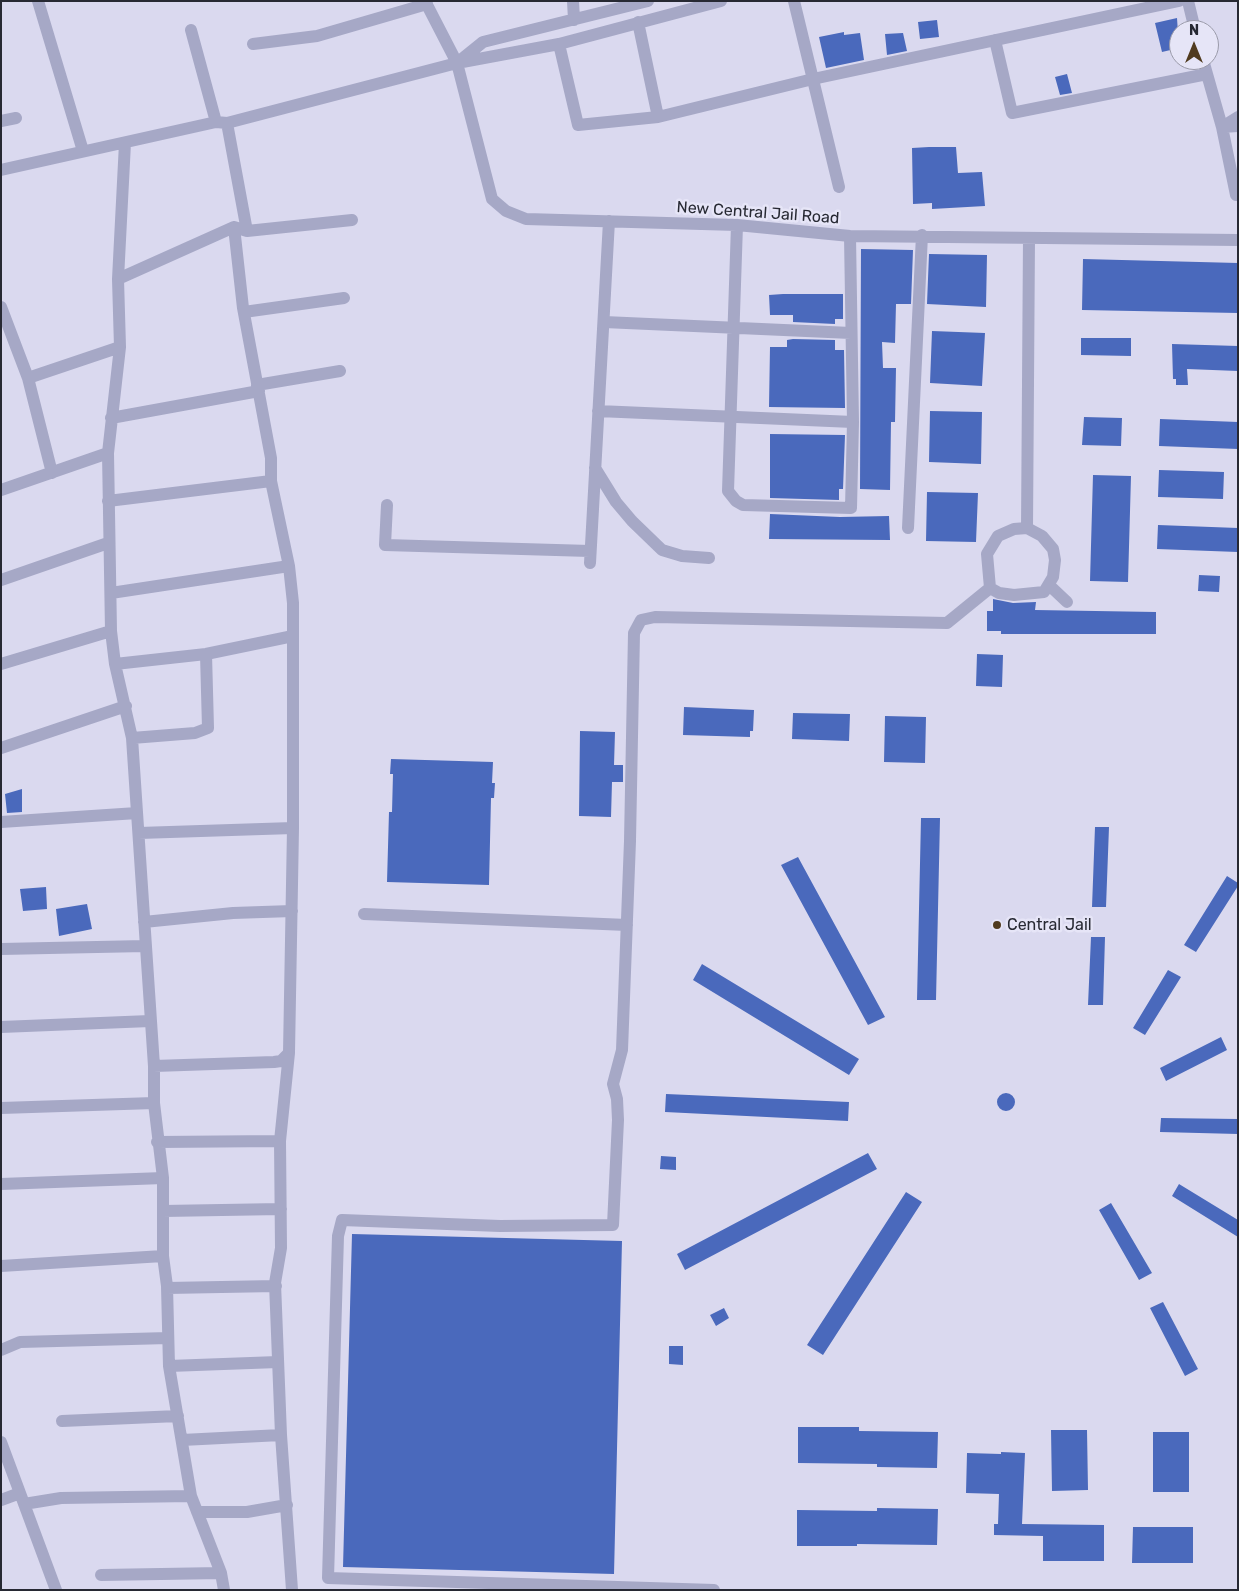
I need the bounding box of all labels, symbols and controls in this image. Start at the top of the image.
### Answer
north arrow [1169,20,1219,70]
text: N [1189,22,1199,39]
street label: New Central Jail Road [676,198,840,228]
place label: Central Jail [1007,915,1092,935]
marker: Central Jail [991,919,1003,931]

